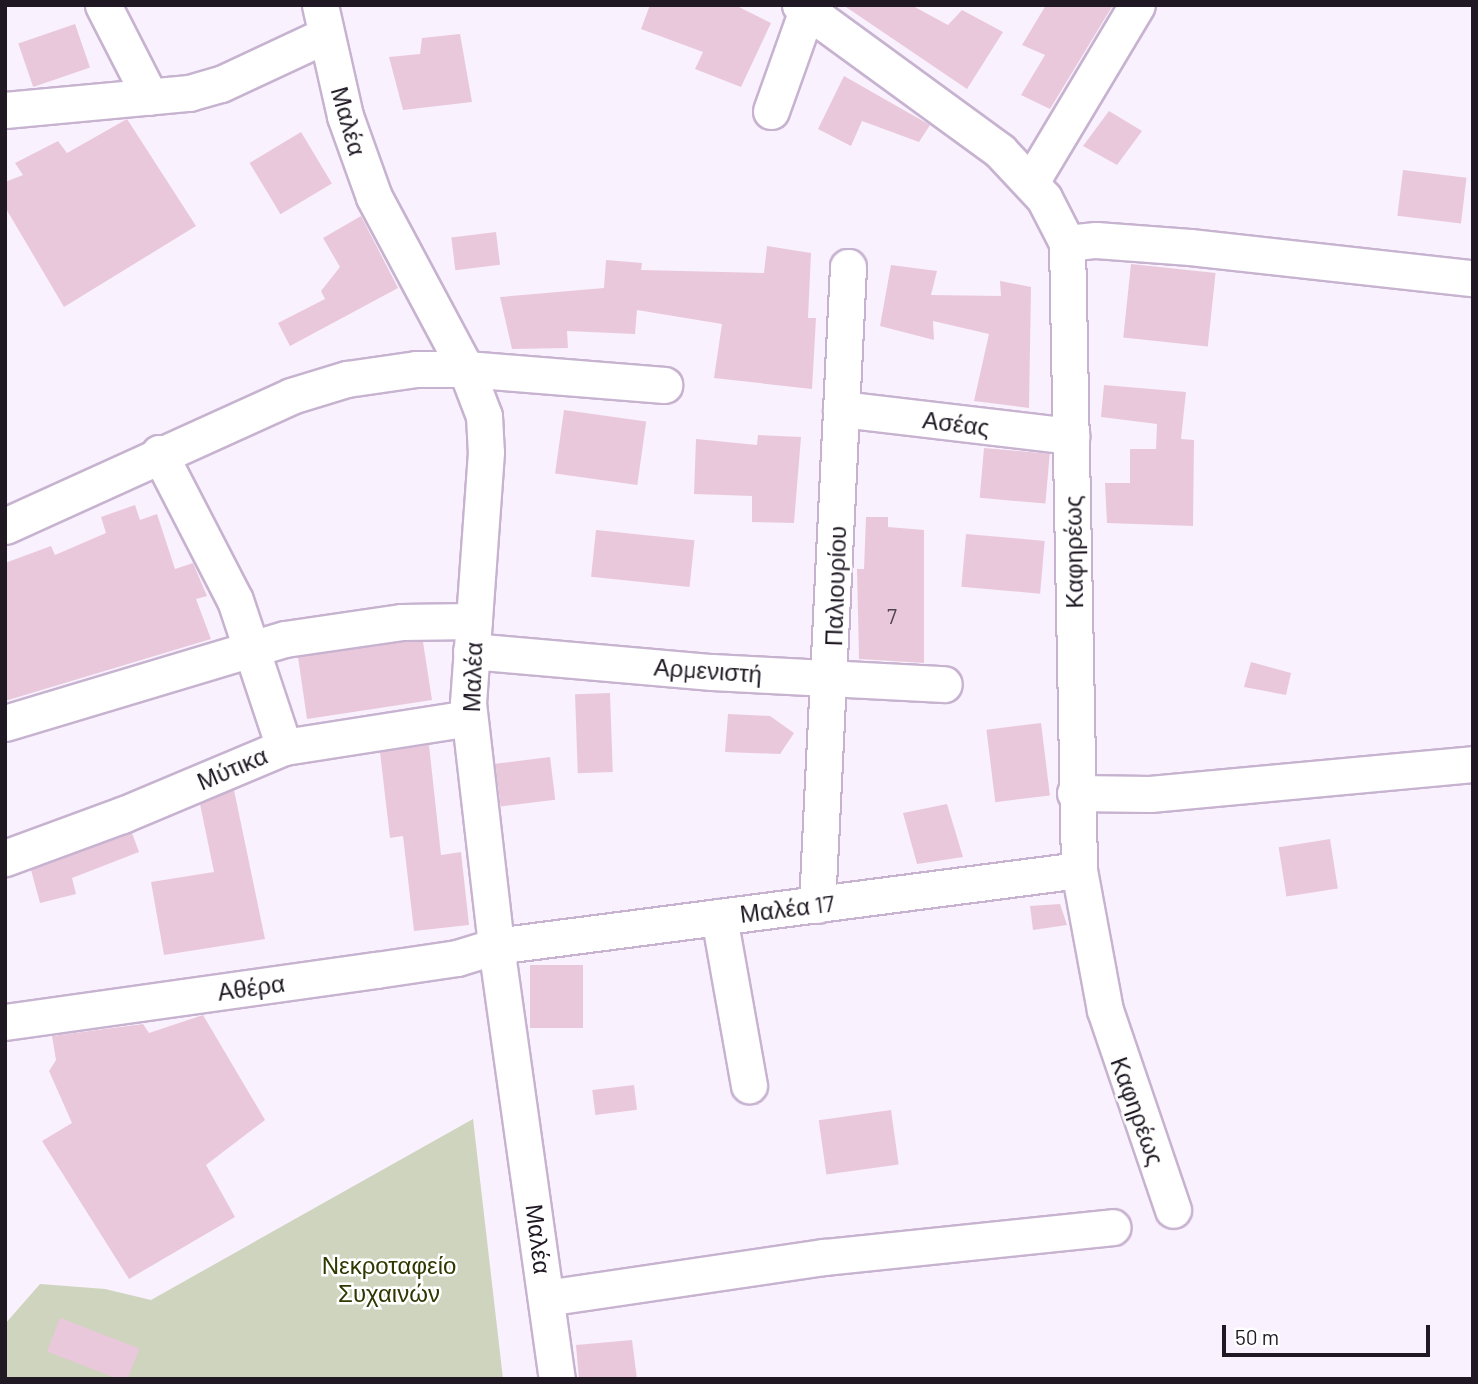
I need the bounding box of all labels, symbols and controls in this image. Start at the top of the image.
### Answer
street label: Μαλέα [325,83,373,159]
street label: Ασέας [921,405,991,441]
street label: Καφηρέως [1058,495,1088,609]
street label: Παλιουρίου [819,525,851,647]
house number: 7 [887,603,897,629]
street label: Μαλέα [456,641,488,713]
street label: Αρμενιστή [653,652,763,688]
street label: Μύτικα [193,740,271,796]
street label: Μαλέα 17 [738,888,836,928]
street label: Αθέρα [216,968,286,1006]
street label: Καφηρέως [1105,1053,1171,1169]
street label: Μαλέα [520,1202,558,1276]
park label: Νεκροταφείο Συχαινών [322,1251,456,1307]
scale bar [1226,1310,1434,1354]
text: 50 m [1235,1324,1279,1349]

